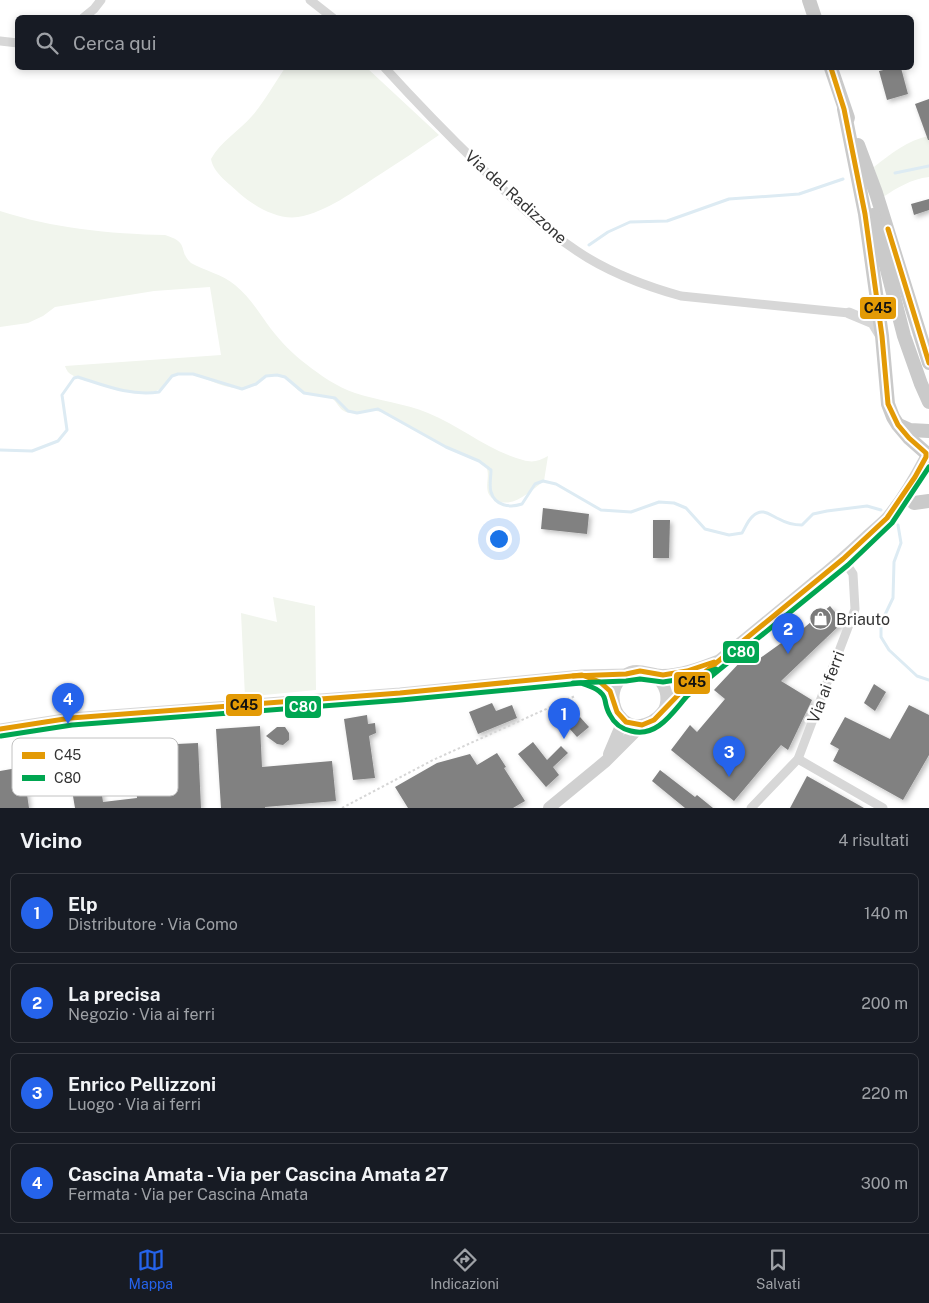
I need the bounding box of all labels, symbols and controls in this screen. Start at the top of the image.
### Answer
search box [15,15,914,70]
icon: search [33,29,61,57]
text: Cerca qui [73,32,156,54]
street label: Via del Radizzone [461,146,571,248]
line badge: C45 [859,296,897,320]
text: C45 [864,300,892,316]
your location [486,526,512,552]
shop icon: Briauto [808,607,832,631]
place label: Briauto [836,610,890,629]
pin: 2 [772,613,804,654]
line badge: C80 [722,640,760,664]
text: C80 [727,644,755,660]
street label: Via ai ferri [804,648,848,726]
line badge: C45 [673,671,711,695]
text: C45 [678,674,706,690]
pin: 4 [52,683,84,724]
line badge: C45 [225,693,263,717]
line badge: C80 [284,695,322,719]
text: C45 [230,697,258,713]
pin: 1 [548,698,580,739]
text: C80 [289,699,317,715]
pin: 3 [713,736,745,777]
legend [12,738,178,796]
text: C45 [54,747,81,763]
text: C80 [54,770,81,786]
text: Vicino [20,828,82,853]
text: 4 risultati [838,831,909,850]
text: Elp [68,893,98,915]
text: 1 [34,904,40,923]
text: 140 m [864,904,908,923]
text: Distributore · Via Como [68,915,238,934]
text: La precisa [68,983,160,1005]
text: 2 [32,994,42,1013]
text: 200 m [861,994,908,1013]
text: Negozio · Via ai ferri [68,1005,215,1024]
text: Enrico Pellizzoni [68,1073,216,1095]
text: 3 [32,1084,42,1103]
text: 220 m [861,1084,908,1103]
text: Luogo · Via ai ferri [68,1095,201,1114]
text: Cascina Amata - Via per Cascina Amata 27 [68,1163,449,1185]
text: 4 [32,1174,42,1193]
text: 300 m [861,1174,908,1193]
text: Fermata · Via per Cascina Amata [68,1185,308,1204]
tab: Mappa [129,1246,173,1292]
tab: Indicazioni [430,1246,499,1292]
tab: Salvati [756,1246,800,1292]

